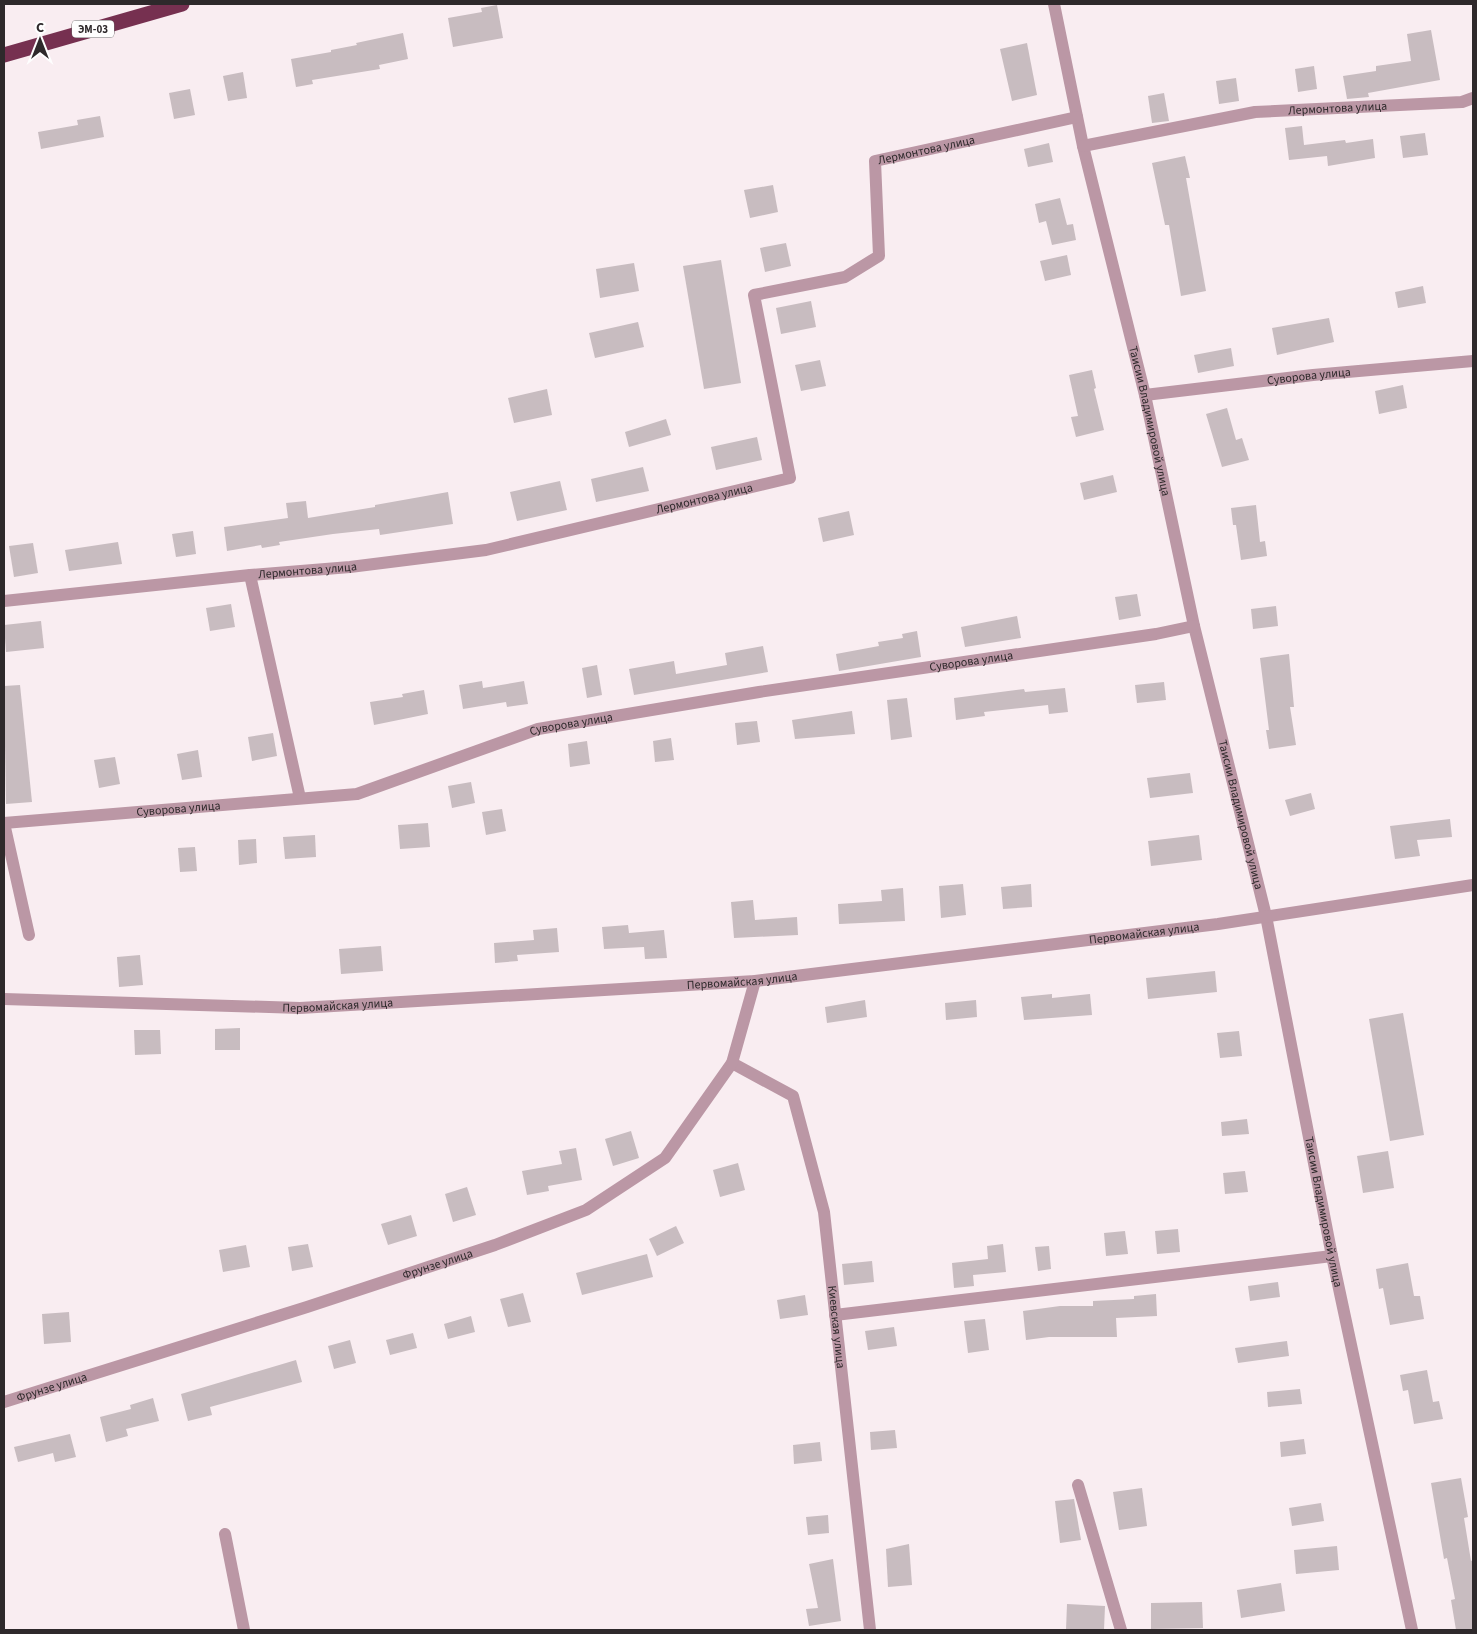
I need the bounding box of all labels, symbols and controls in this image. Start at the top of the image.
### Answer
north arrow [15,15,65,65]
text: С [36,18,44,38]
road number: ЭМ-03 [72,20,114,38]
street label: Лермонтова улица [1288,97,1387,119]
street label: Лермонтова улица [876,131,977,169]
street label: Таисии Владимировой улица [1125,344,1175,498]
street label: Суворова улица [1266,363,1352,389]
street label: Лермонтова улица [654,479,754,518]
street label: Лермонтова улица [257,558,358,583]
street label: Суворова улица [928,647,1014,676]
street label: Суворова улица [527,708,614,740]
street label: Таисии Владимировой улица [1214,738,1268,891]
street label: Суворова улица [136,797,221,821]
street label: Первомайская улица [1088,918,1200,948]
street label: Первомайская улица [686,967,798,994]
street label: Первомайская улица [282,994,394,1017]
street label: Таисии Владимировой улица [1300,1135,1347,1289]
street label: Фрунзе улица [400,1244,475,1283]
street label: Киевская улица [824,1285,850,1369]
street label: Фрунзе улица [14,1368,89,1406]

